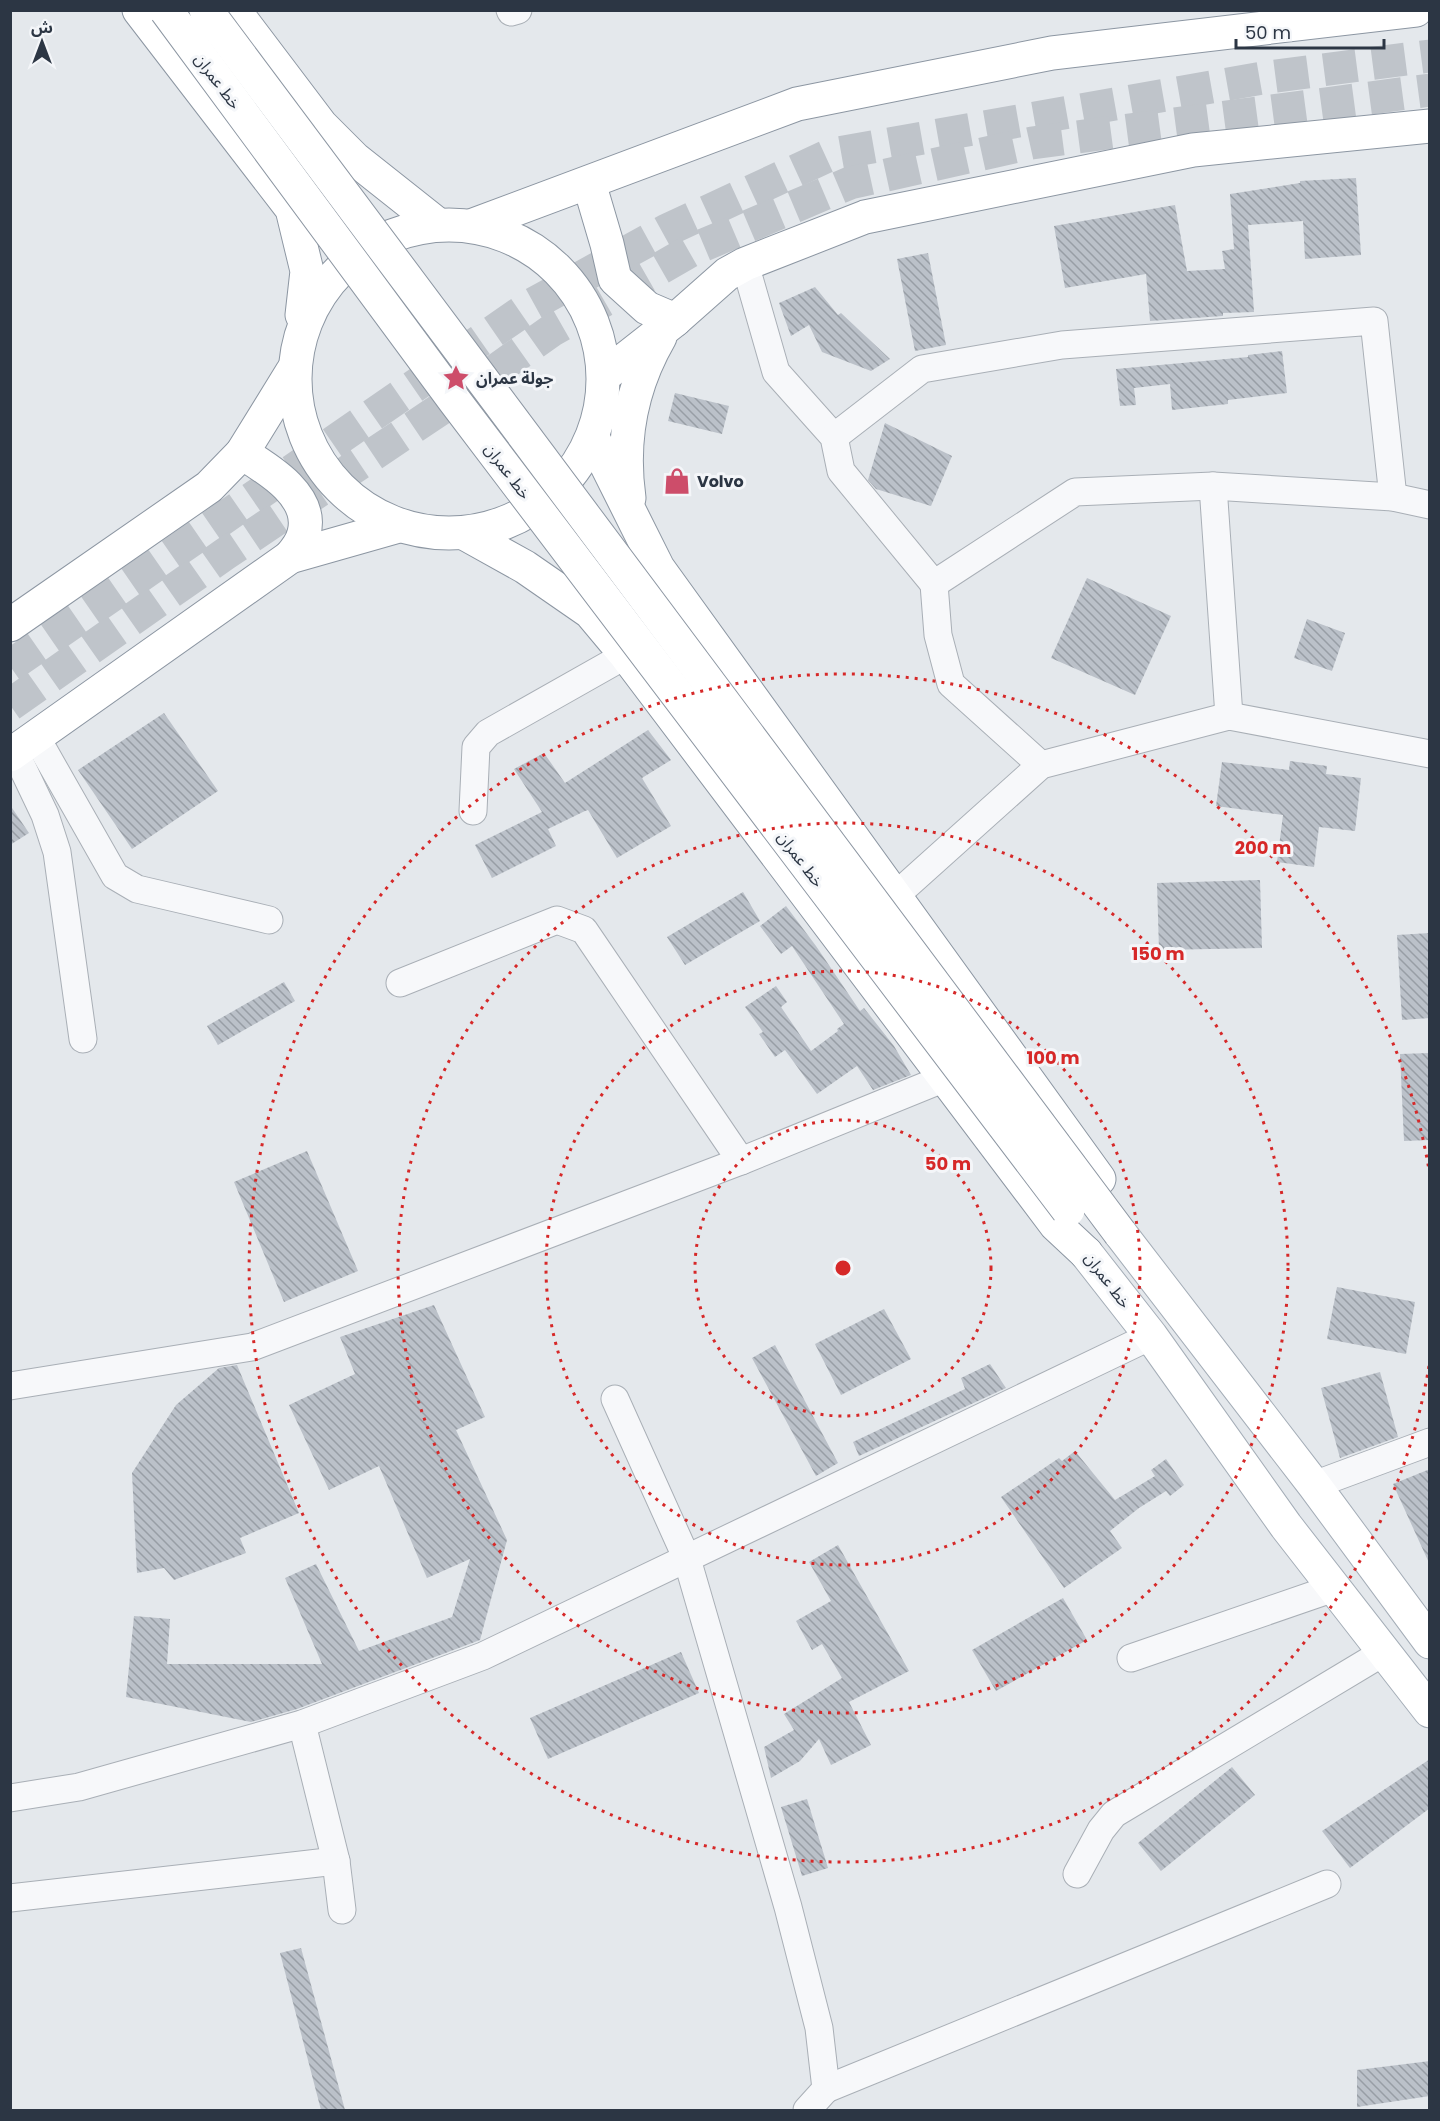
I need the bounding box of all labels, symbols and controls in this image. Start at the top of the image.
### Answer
north arrow [12,12,72,72]
scale bar [1236,12,1384,50]
text: ش [31,16,53,39]
text: 50 m [1245,20,1291,45]
street label: خط عمران [189,48,246,114]
place icon: جولة عمران [441,363,471,393]
place label: جولة عمران [476,367,553,390]
street label: خط عمران [479,438,536,504]
shop icon: Volvo [662,466,692,496]
place label: Volvo [697,470,744,493]
street label: خط عمران [772,826,829,892]
text: 200 m [1235,835,1291,860]
text: 150 m [1131,941,1185,966]
text: 100 m [1026,1045,1080,1070]
text: 50 m [925,1151,971,1176]
street label: خط عمران [1079,1247,1136,1313]
centre of rings [833,1258,853,1278]

